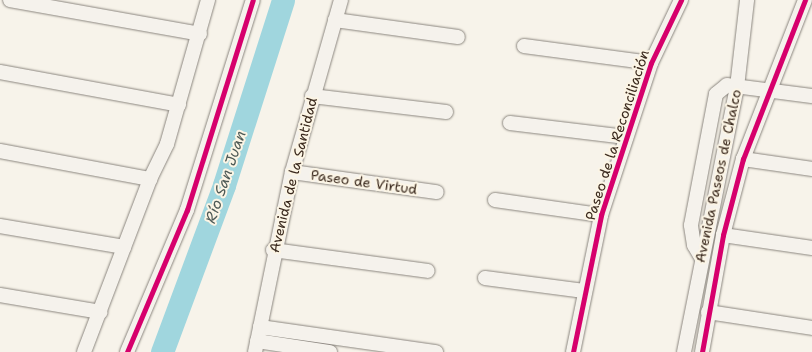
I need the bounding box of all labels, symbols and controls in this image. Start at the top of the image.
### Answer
street label: Paseo de la Reconciliación [581,48,653,222]
street label: Avenida Paseos de Chalco [691,88,745,264]
street label: Avenida de la Santidad [266,96,320,254]
water label: Río San Juan [202,128,250,226]
street label: Paseo de Virtud [310,166,418,198]

